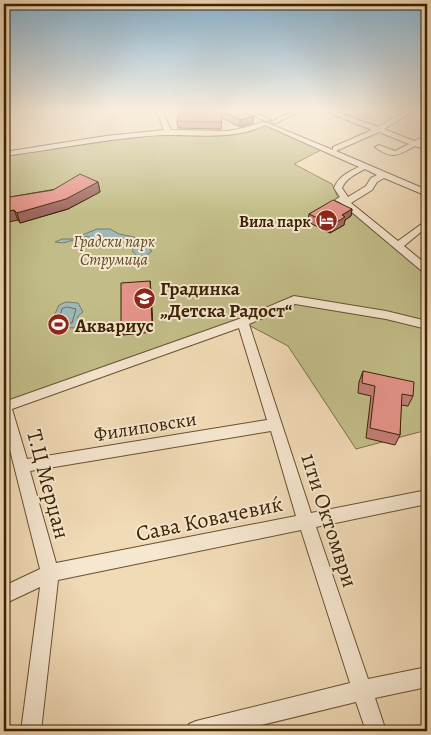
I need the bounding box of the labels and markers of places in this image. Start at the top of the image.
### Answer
hotel icon: Вила парк [315,209,339,233]
place label: Вила парк [239,211,311,233]
place label: Градинка „Детска Радост“ [160,276,293,324]
school or university icon: Градинка „Детска Радост“ [132,287,156,311]
sports icon: Аквариус [47,313,71,337]
place label: Аквариус [74,313,154,339]

